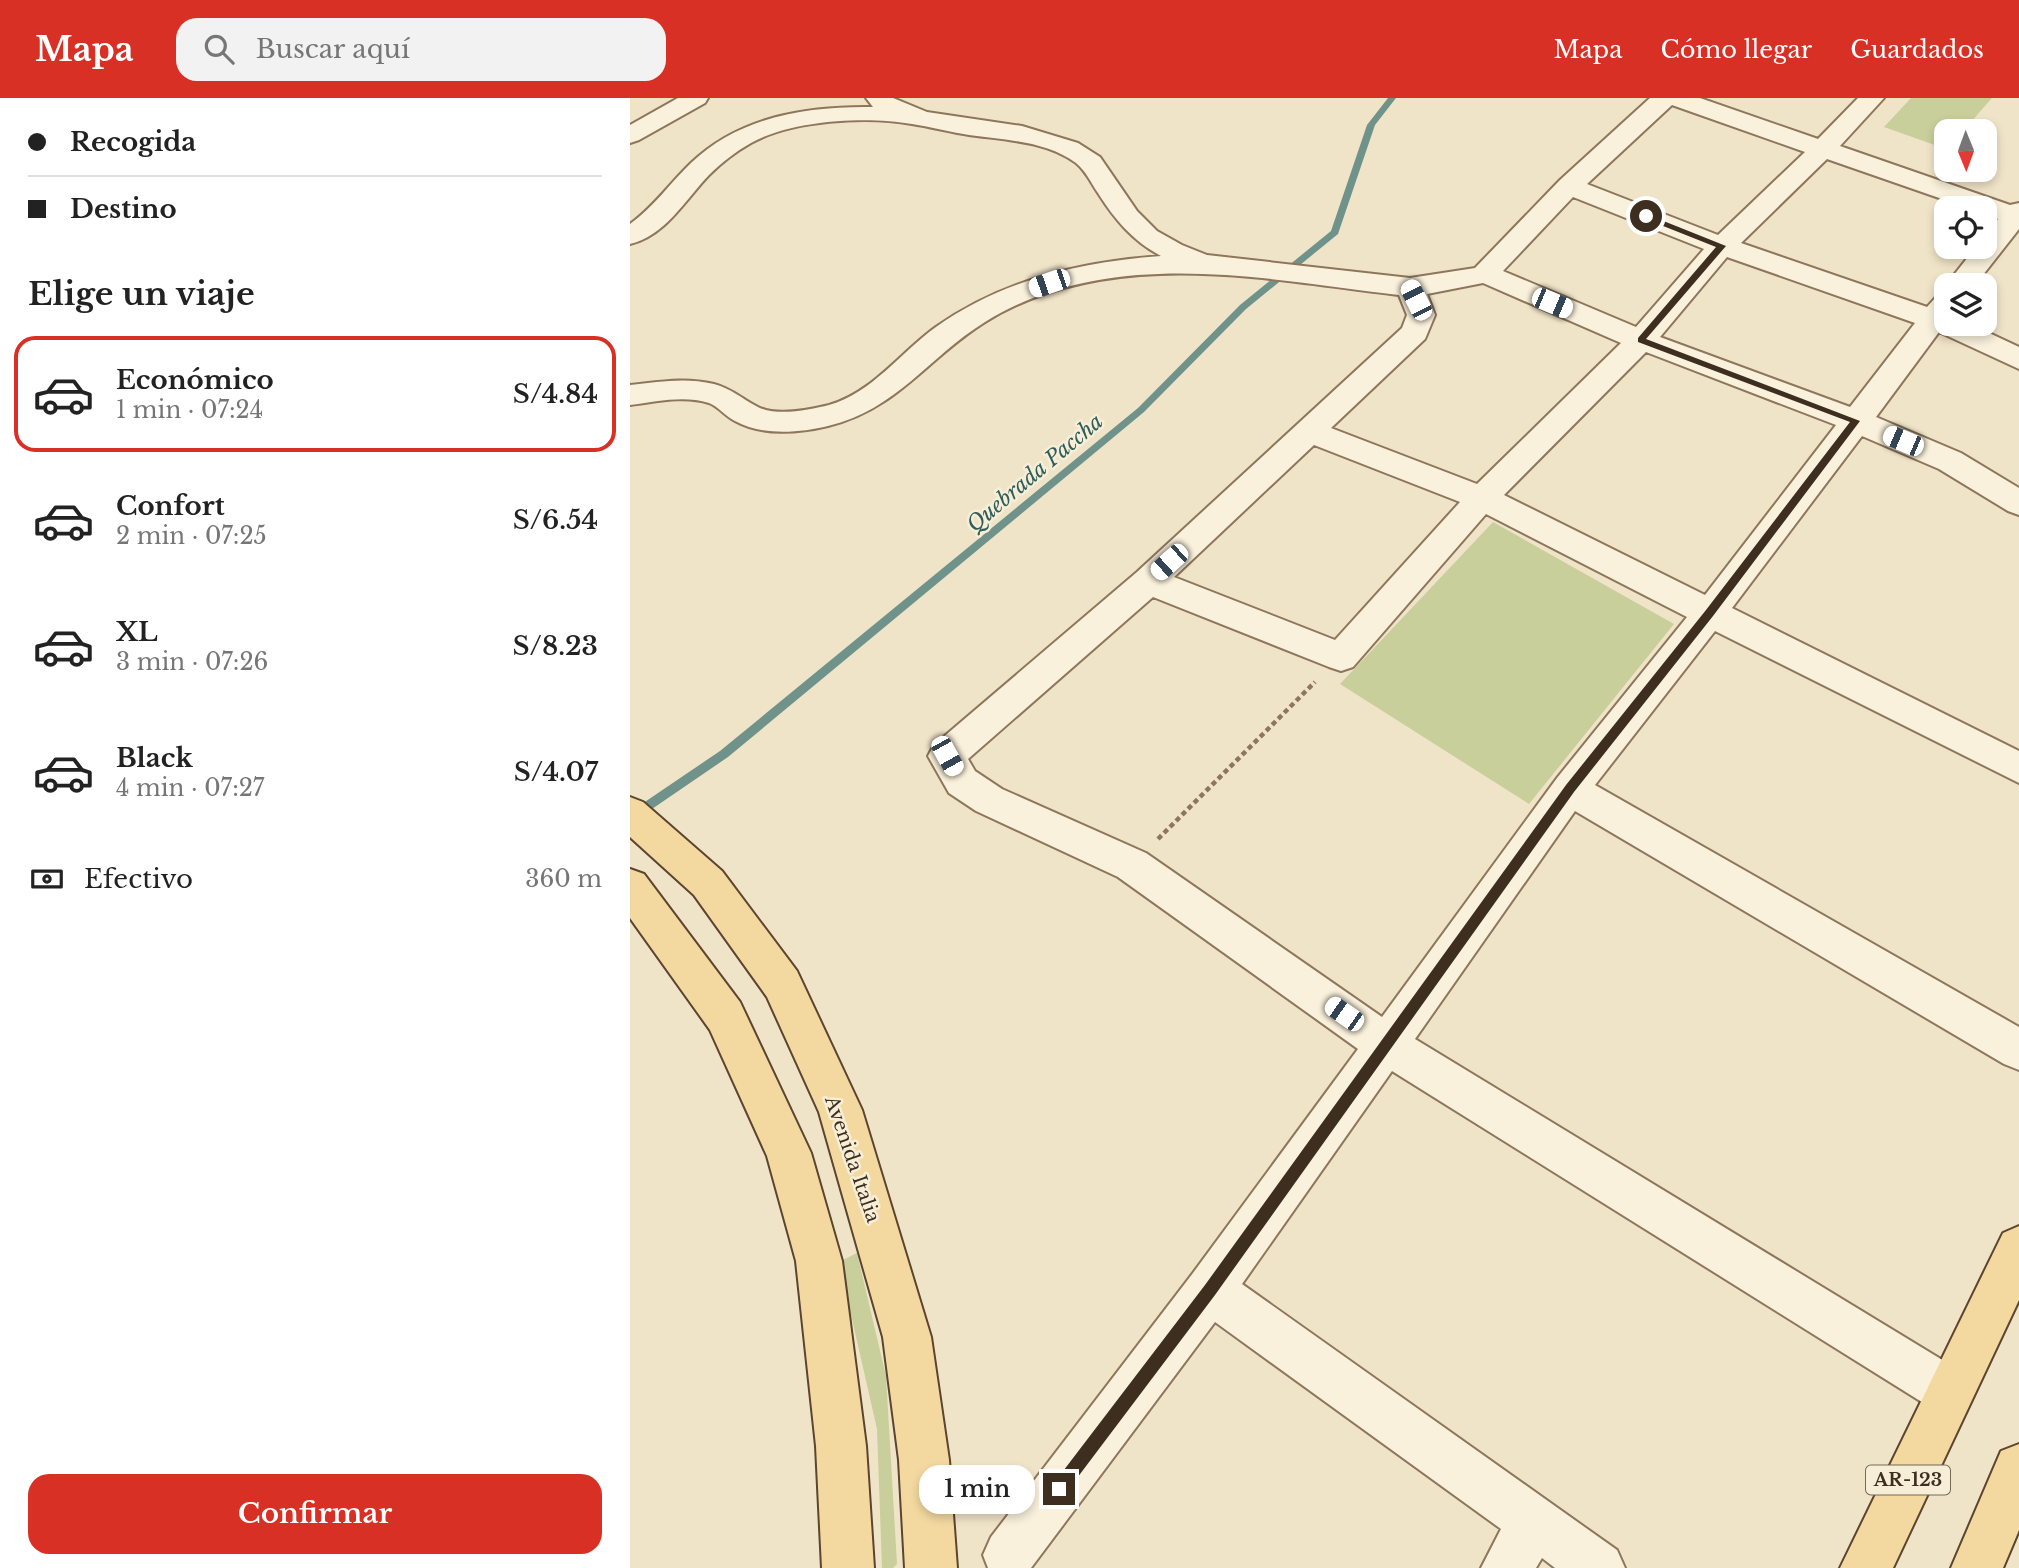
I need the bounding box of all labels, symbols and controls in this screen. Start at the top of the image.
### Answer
search box [176,18,666,81]
text: Mapa [35,29,134,70]
icon: search [200,30,238,68]
text: Buscar aquí [256,33,410,65]
text: Mapa [1553,35,1622,64]
text: Cómo llegar [1660,35,1812,64]
text: Guardados [1850,35,1984,64]
north arrow [1934,119,1997,182]
map controls [1934,119,1997,336]
text: Recogida [70,126,196,158]
text: Destino [70,193,177,225]
button: locate [1934,196,1997,259]
route start [1630,200,1662,232]
car [1026,266,1073,300]
button: layers [1934,273,1997,336]
text: Elige un viaje [28,274,255,314]
car [1398,277,1435,323]
car [1529,285,1576,321]
icon: car [32,363,95,426]
text: Económico [116,364,274,396]
text: S/4.84 [513,378,598,410]
text: 1 min · 07:24 [116,396,263,424]
water label: Quebrada Paccha [962,408,1108,537]
car [1880,423,1927,459]
icon: car [32,489,95,552]
text: Confort [116,490,225,522]
text: S/6.54 [513,504,598,536]
text: 2 min · 07:25 [116,522,267,550]
car [1147,540,1192,584]
icon: car [32,615,95,678]
text: XL [116,616,158,648]
text: S/8.23 [513,630,598,662]
text: 3 min · 07:26 [116,648,268,676]
car [928,733,967,779]
icon: car [32,741,95,804]
text: Black [116,742,193,774]
text: S/4.07 [514,756,598,788]
text: 4 min · 07:27 [116,774,264,802]
icon: cash [28,860,66,898]
text: Efectivo [84,863,193,895]
text: 360 m [525,865,602,893]
car [1321,993,1368,1035]
street label: Avenida Italia [820,1092,885,1226]
callout: 1 min [919,1464,1034,1514]
road number: AR-123 [1866,1465,1950,1494]
route end [1043,1473,1075,1505]
button: Confirmar [28,1474,602,1554]
text: 1 min [944,1475,1010,1503]

